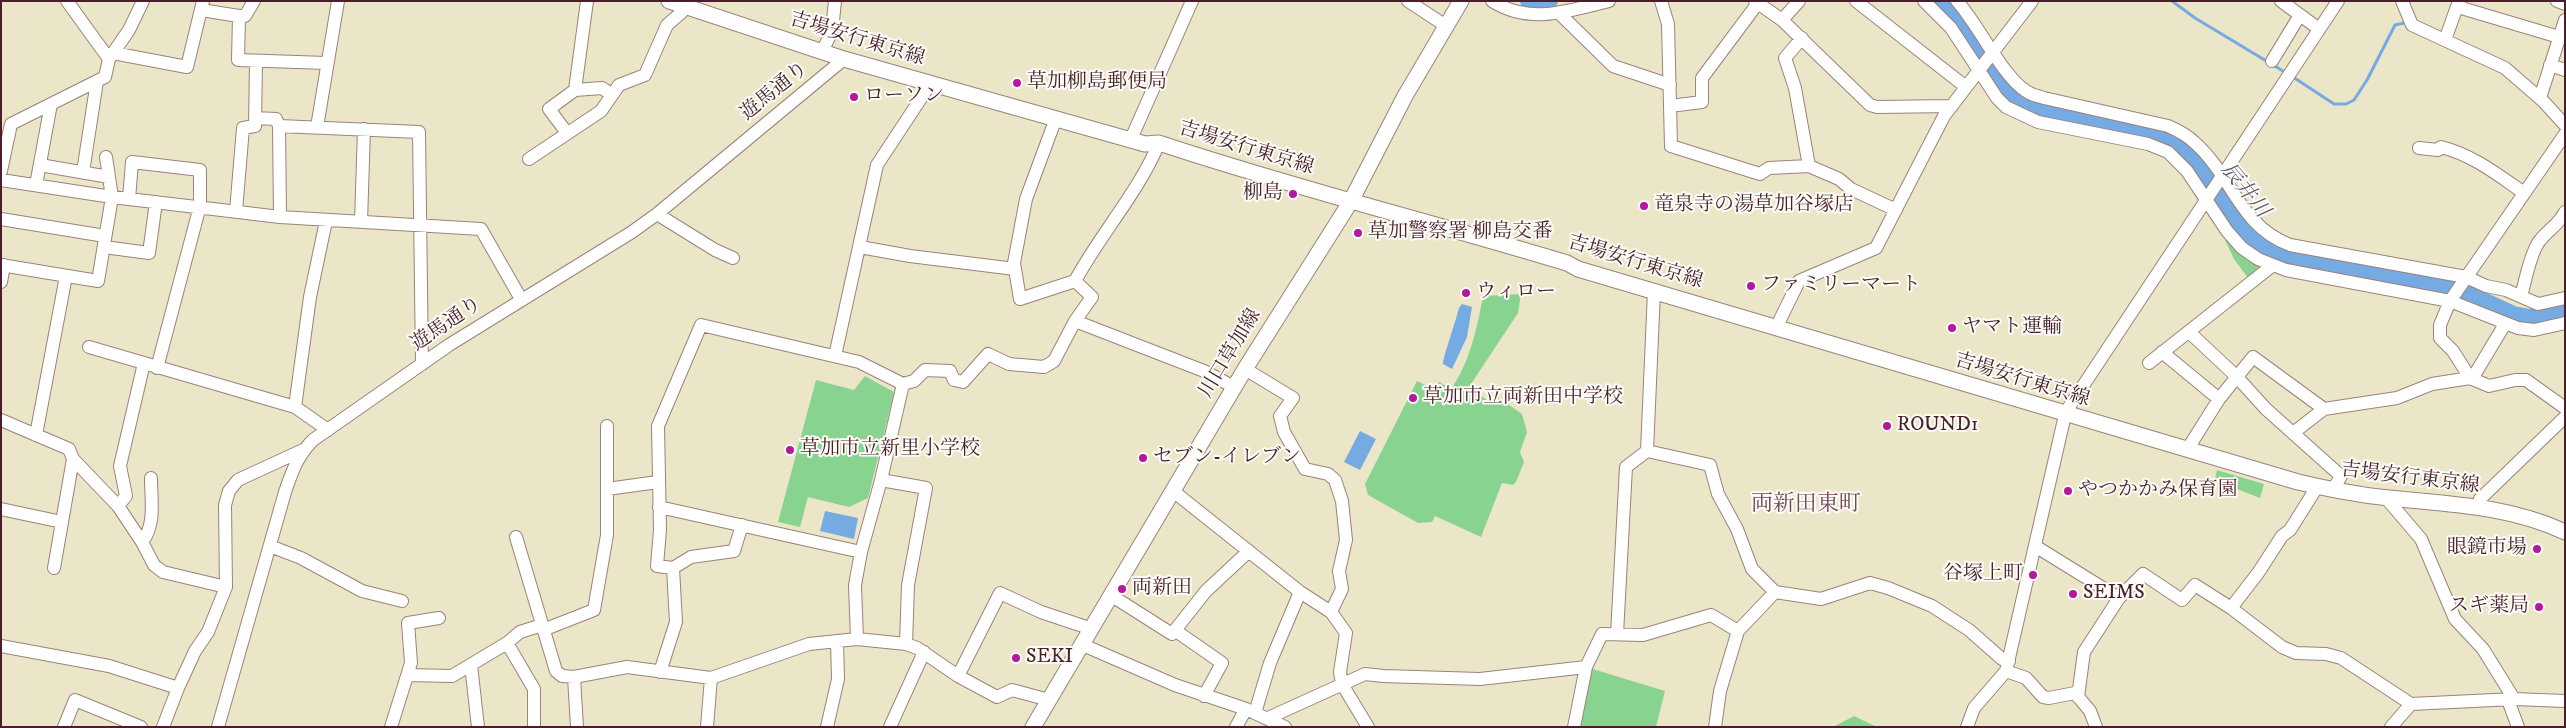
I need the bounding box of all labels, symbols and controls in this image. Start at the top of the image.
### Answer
street label: 吉場安行東京線 [787,8,927,72]
street label: 遊馬通り [736,58,814,126]
place label: 草加柳島郵便局 [1027,71,1167,95]
marker: 草加柳島郵便局 [1011,77,1023,89]
place label: ローソン [864,85,944,109]
marker: ローソン [848,91,860,103]
street label: 吉場安行東京線 [1176,117,1316,181]
water label: 辰井川 [2214,159,2274,223]
place label: 柳島 [1243,182,1283,206]
marker: 柳島 [1287,188,1299,200]
place label: 竜泉寺の湯草加谷塚店 [1654,194,1854,218]
marker: 竜泉寺の湯草加谷塚店 [1638,200,1650,212]
place label: 草加警察署 柳島交番 [1368,221,1552,245]
marker: 草加警察署 柳島交番 [1352,227,1364,239]
street label: 吉場安行東京線 [1565,231,1705,295]
place label: ファミリーマート [1761,274,1921,298]
marker: ファミリーマート [1745,280,1757,292]
place label: ウィロー [1476,281,1556,305]
marker: ウィロー [1460,287,1472,299]
street label: 遊馬通り [407,293,487,357]
street label: 川口草加線 [1195,305,1267,403]
place label: ヤマト運輸 [1962,316,2062,340]
marker: ヤマト運輸 [1946,322,1958,334]
street label: 吉場安行東京線 [1952,349,2092,413]
place label: 草加市立両新田中学校 [1423,386,1623,410]
marker: 草加市立両新田中学校 [1407,392,1419,404]
place label: ROUND1 [1897,414,1978,438]
marker: ROUND1 [1881,420,1893,432]
place label: 草加市立新里小学校 [800,438,980,462]
marker: 草加市立新里小学校 [784,444,796,456]
place label: セブン-イレブン [1153,446,1301,470]
marker: セブン-イレブン [1137,452,1149,464]
street label: 吉場安行東京線 [2339,459,2481,499]
place label: やつかかみ保育園 [2078,479,2238,503]
marker: やつかかみ保育園 [2062,485,2074,497]
district label: 両新田東町 [1751,492,1861,518]
place label: 眼鏡市場 [2447,537,2527,561]
marker: 眼鏡市場 [2531,543,2543,555]
place label: 谷塚上町 [1943,563,2023,587]
marker: 谷塚上町 [2027,569,2039,581]
place label: 両新田 [1132,577,1192,601]
place label: SEIMS [2083,582,2145,606]
marker: 両新田 [1116,583,1128,595]
marker: SEIMS [2067,588,2079,600]
place label: スギ薬局 [2449,595,2529,619]
marker: スギ薬局 [2533,601,2545,613]
place label: SEKI [1026,646,1073,670]
marker: SEKI [1010,652,1022,664]

